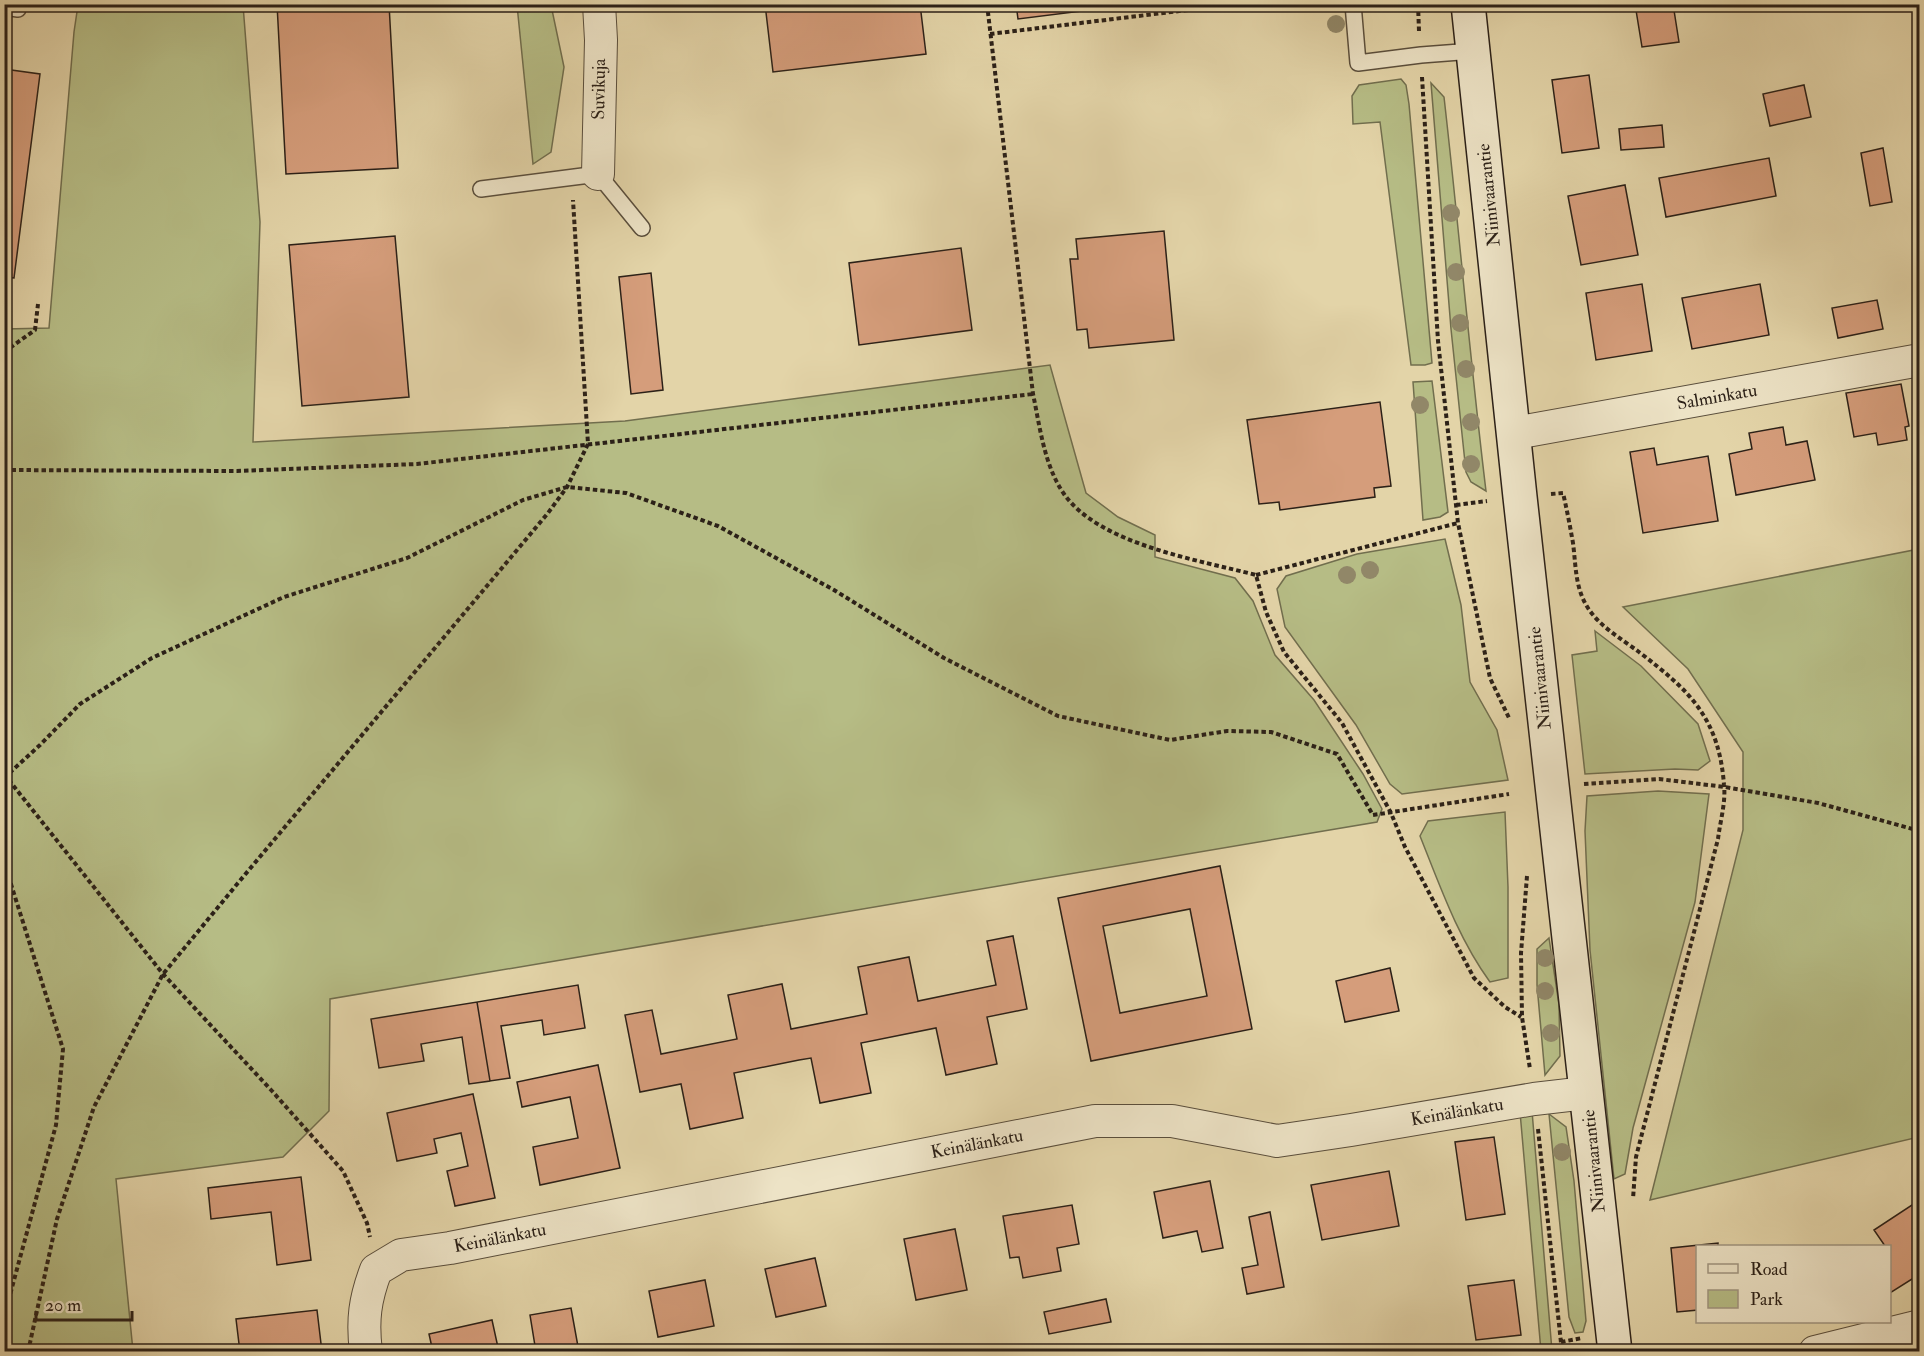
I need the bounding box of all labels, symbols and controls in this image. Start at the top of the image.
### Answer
street label: Suvikuja [587,58,611,120]
street label: Niinivaarantie [1472,142,1506,248]
street label: Salminkatu [1675,379,1759,415]
street label: Niinivaarantie [1523,625,1557,731]
street label: Keinälänkatu [1409,1093,1505,1131]
street label: Niinivaarantie [1577,1108,1611,1214]
street label: Keinälänkatu [929,1124,1025,1164]
street label: Keinälänkatu [452,1218,548,1258]
legend [1696,1245,1891,1323]
text: Road [1750,1258,1788,1281]
scale bar [36,1284,132,1322]
text: Park [1750,1288,1783,1311]
text: 20 m [45,1294,81,1317]

